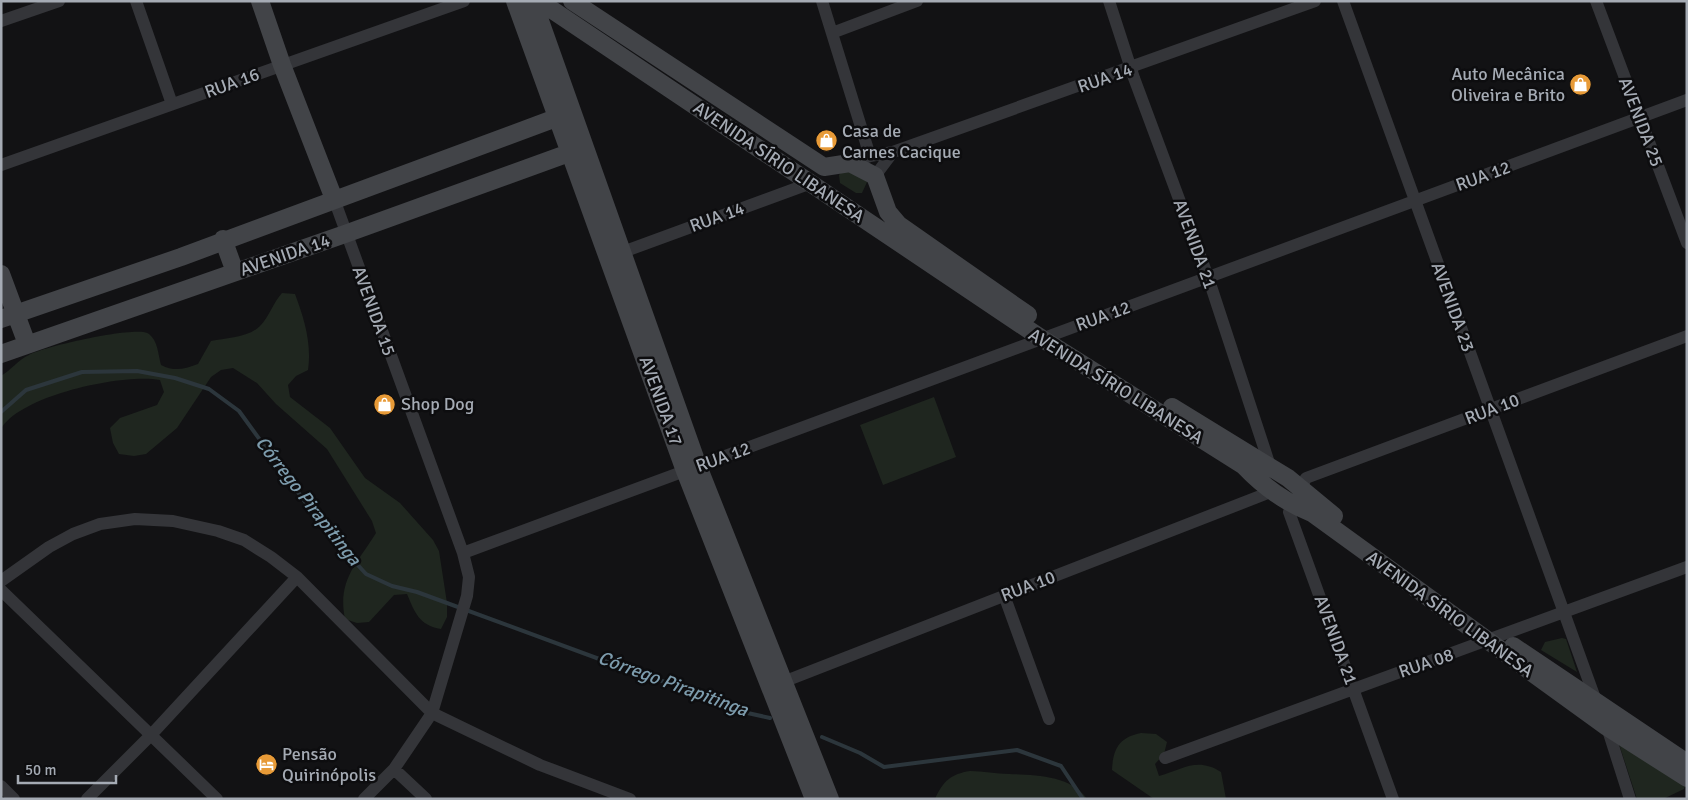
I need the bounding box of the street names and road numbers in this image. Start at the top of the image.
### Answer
street label: RUA 14 [1075,58,1136,98]
street label: RUA 16 [202,63,262,103]
street label: AVENIDA 25 [1614,74,1668,170]
street label: AVENIDA SÍRIO LIBANESA [689,97,869,227]
street label: RUA 12 [1453,156,1513,196]
street label: AVENIDA 21 [1169,196,1221,292]
street label: RUA 14 [687,197,748,237]
street label: AVENIDA 14 [237,229,333,281]
street label: AVENIDA 23 [1427,259,1479,355]
street label: AVENIDA 15 [348,263,400,359]
street label: RUA 12 [1073,296,1133,336]
street label: AVENIDA SÍRIO LIBANESA [1025,323,1207,449]
street label: AVENIDA 17 [635,353,687,449]
street label: RUA 10 [1462,389,1522,429]
street label: RUA 12 [693,437,753,477]
street label: AVENIDA SÍRIO LIBANESA [1362,546,1538,682]
street label: RUA 10 [998,566,1058,606]
street label: AVENIDA 21 [1310,592,1362,688]
street label: RUA 08 [1396,643,1456,683]

